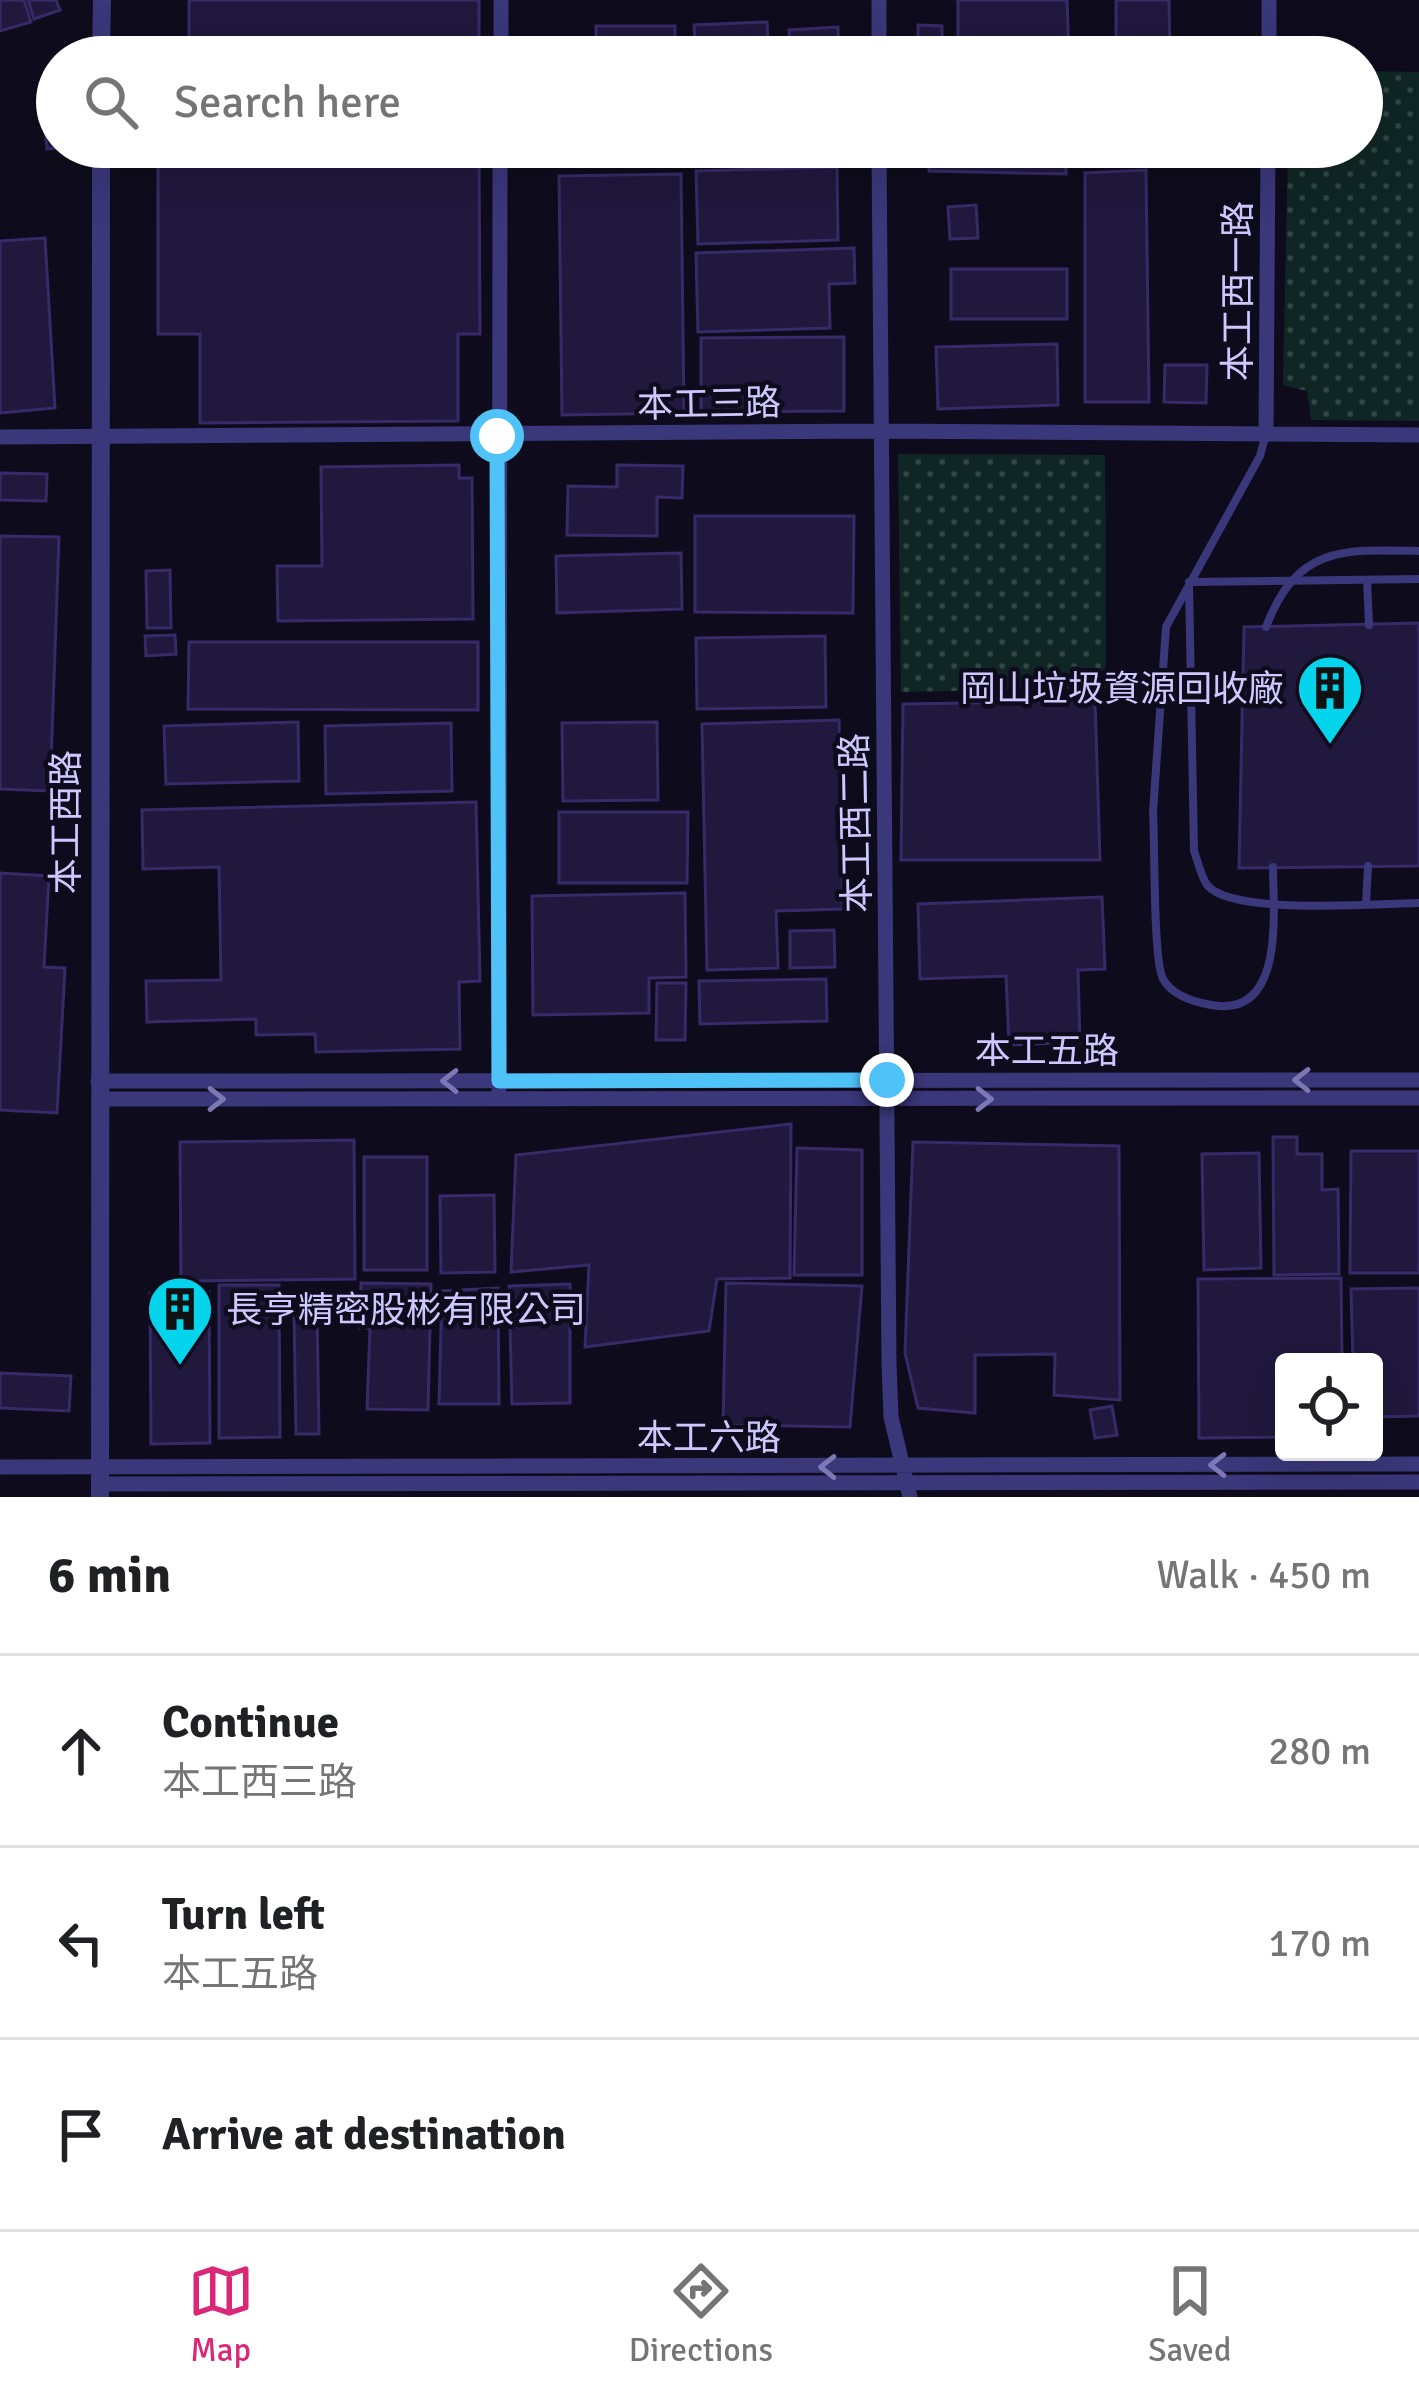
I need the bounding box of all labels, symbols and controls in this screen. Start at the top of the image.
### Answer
search box [36,36,1383,168]
icon: search [78,69,144,135]
text: Search here [174,75,401,130]
street label: 本工西一路 [1216,201,1261,381]
street label: 本工三路 [637,381,781,428]
route start [470,409,524,463]
building icon: 岡山垃圾資源回收廠 [1295,653,1365,747]
place label: 岡山垃圾資源回收廠 [960,667,1284,712]
street label: 本工西二路 [832,733,881,913]
street label: 本工西路 [44,750,89,894]
street label: 本工五路 [975,1029,1119,1074]
route end [860,1053,914,1107]
one-way arrow [1292,1067,1310,1093]
one-way arrow [440,1068,458,1094]
one-way arrow [208,1086,226,1112]
one-way arrow [976,1086,994,1112]
building icon: 長亨精密股彬有限公司 [145,1274,215,1368]
place label: 長亨精密股彬有限公司 [226,1288,586,1333]
map controls [1275,1353,1383,1461]
button: locate [1275,1353,1383,1461]
street label: 本工六路 [637,1416,781,1461]
one-way arrow [1208,1452,1226,1478]
one-way arrow [818,1454,836,1480]
text: 6 min [48,1544,171,1607]
text: Walk · 450 m [1157,1551,1371,1599]
text: Continue [162,1695,339,1750]
icon: ahead [48,1718,114,1784]
text: 280 m [1268,1727,1371,1775]
text: 本工西三路 [162,1758,357,1806]
text: Turn left [162,1887,325,1942]
icon: left [48,1910,114,1976]
text: 170 m [1268,1919,1371,1967]
text: 本工五路 [162,1950,318,1998]
icon: arrive [48,2102,114,2168]
text: Arrive at destination [162,2107,566,2162]
tab: Map [188,2258,254,2371]
tab: Directions [629,2258,773,2371]
tab: Saved [1148,2258,1231,2371]

